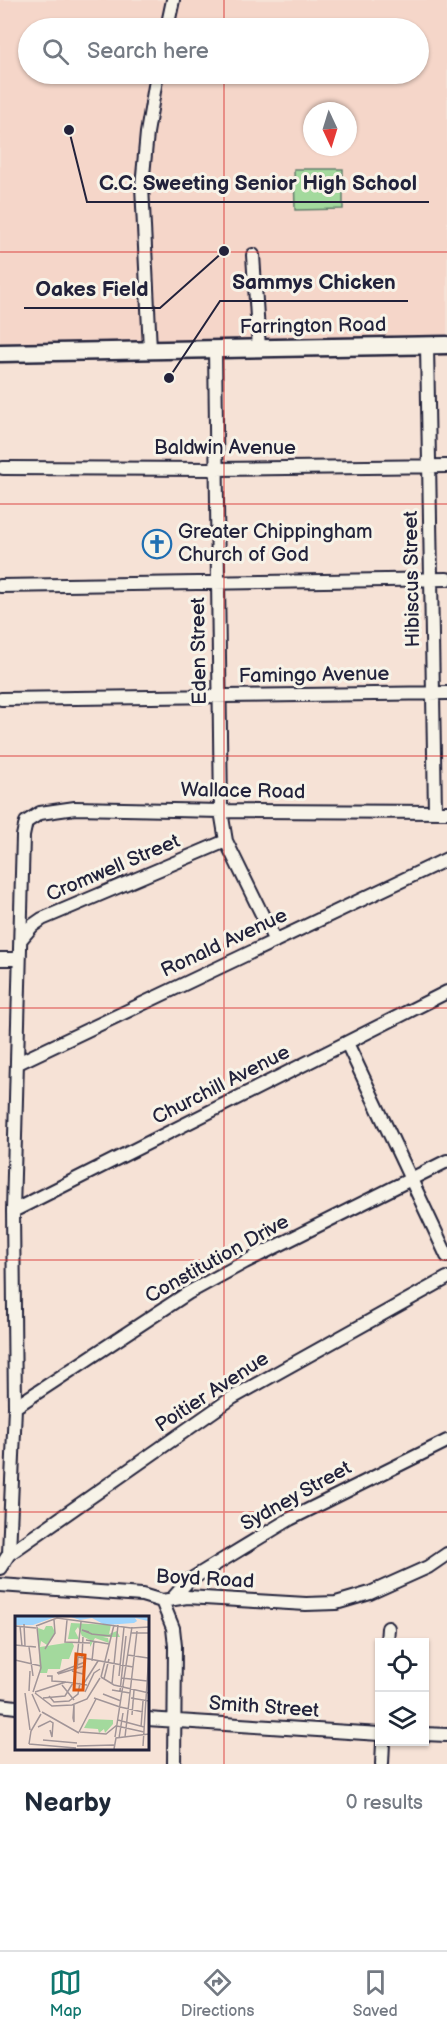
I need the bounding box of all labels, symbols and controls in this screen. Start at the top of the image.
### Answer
search box [18,18,429,84]
icon: search [39,35,72,68]
text: Search here [87,38,209,65]
north arrow [303,102,357,156]
callout: C.C. Sweeting Senior High School [87,163,429,202]
text: C.C. Sweeting Senior High School [99,171,417,196]
callout: Sammys Chicken [220,262,408,301]
callout: Oakes Field [24,269,160,308]
text: Sammys Chicken [232,270,396,295]
text: Oakes Field [36,277,148,302]
street label: Farrington Road [240,313,386,339]
street label: Baldwin Avenue [154,436,296,460]
street label: Hibiscus Street [399,510,425,648]
place label: Greater Chippingham Church of God [178,520,373,567]
church icon: Greater Chippingham Church of God [141,528,173,560]
street label: Eden Street [186,597,212,705]
street label: Famingo Avenue [238,662,390,688]
street label: Wallace Road [180,778,306,804]
street label: Cromwell Street [43,829,183,907]
street label: Ronald Avenue [157,903,291,983]
street label: Churchill Avenue [148,1040,294,1130]
street label: Constitution Drive [141,1209,293,1308]
street label: Poitier Avenue [151,1346,273,1438]
street label: Sydney Street [237,1456,355,1536]
street label: Boyd Road [155,1564,255,1594]
inset map [15,1616,148,1749]
map controls [375,1638,429,1746]
button: locate [375,1638,429,1692]
street label: Smith Street [208,1691,320,1723]
button: layers [375,1692,429,1746]
text: Nearby [24,1788,111,1819]
text: 0 results [346,1791,423,1815]
tab: Map [49,1966,82,2021]
tab: Directions [181,1966,254,2021]
tab: Saved [353,1966,398,2021]

